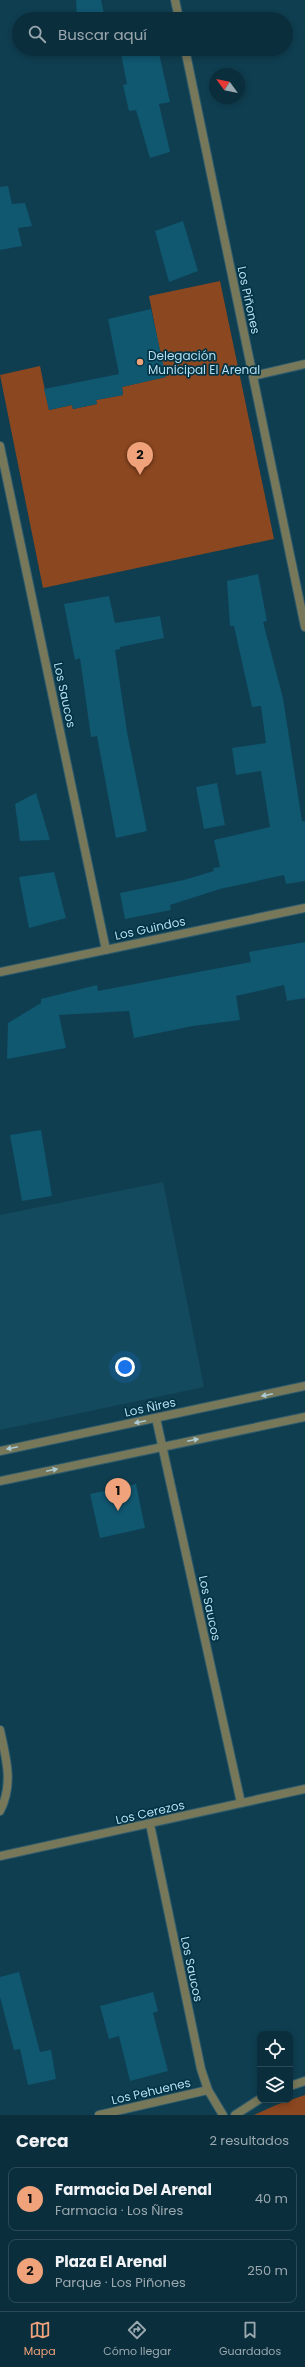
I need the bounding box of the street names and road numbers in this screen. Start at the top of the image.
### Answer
street label: Los Piñones [234,264,264,336]
street label: Los Saucos [50,661,80,729]
street label: Los Guindos [113,912,187,944]
street label: Los Ñires [123,1393,177,1421]
street label: Los Saucos [195,1574,225,1642]
street label: Los Cerezos [114,1796,186,1828]
street label: Los Saucos [177,1935,207,2003]
street label: Los Pehuenes [110,2074,192,2108]

